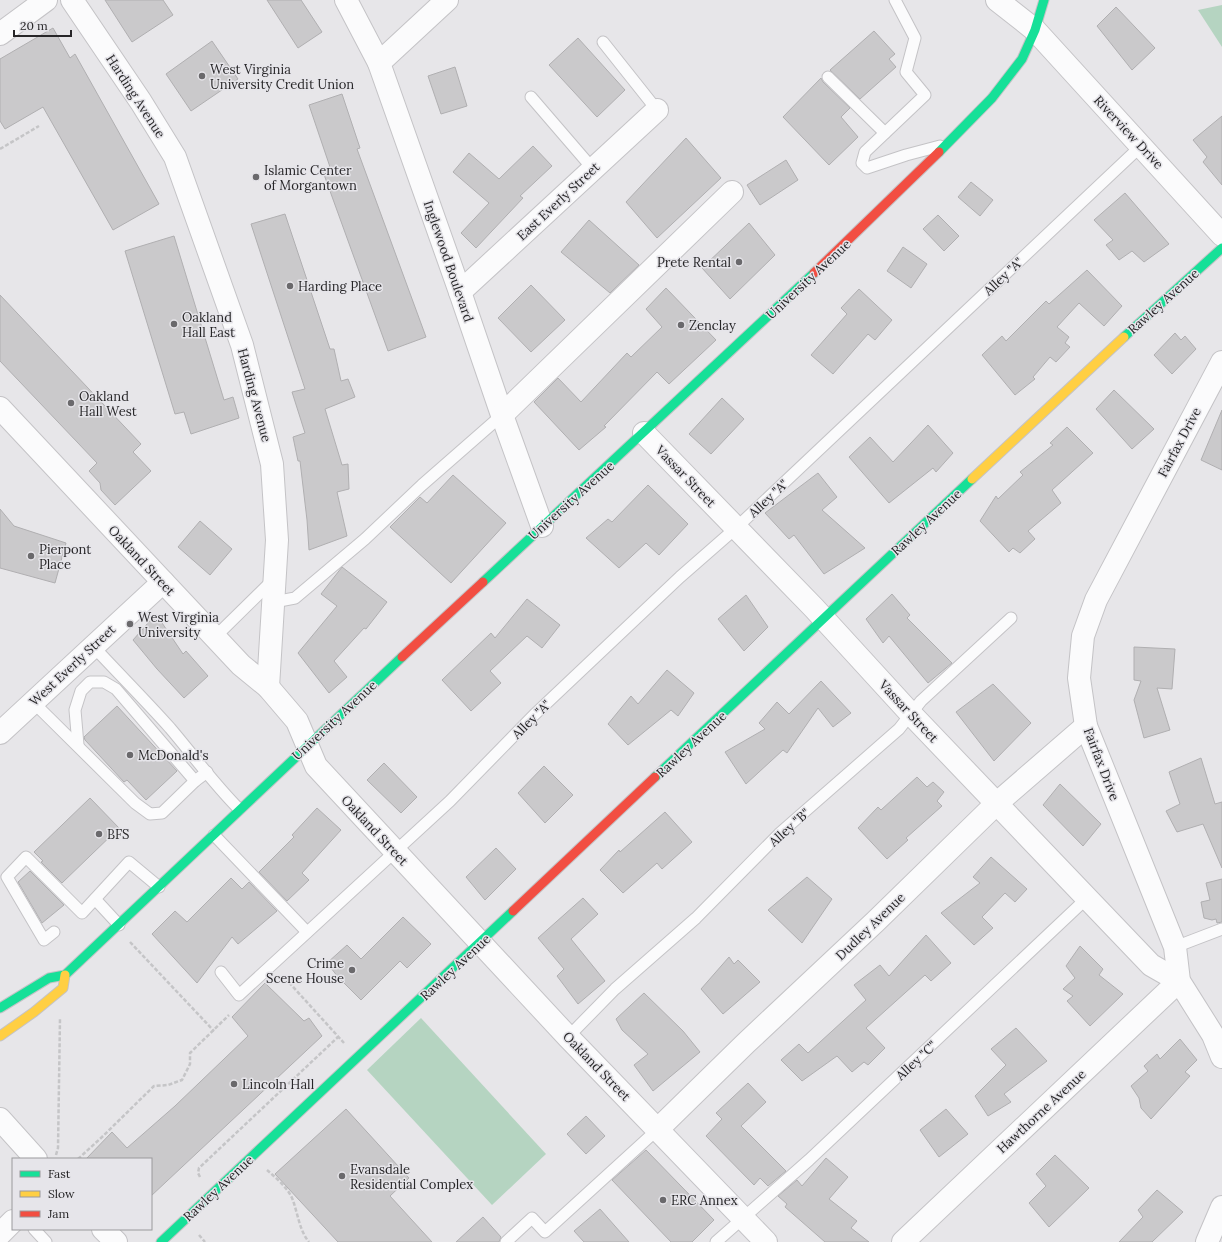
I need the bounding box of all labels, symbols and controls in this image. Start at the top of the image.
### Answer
scale bar [14,12,71,38]
text: 20 m [20,18,48,33]
street label: Harding Avenue [102,51,169,141]
place label: West Virginia University Credit Union [210,61,354,93]
marker: West Virginia University Credit Union [197,71,207,81]
street label: Riverview Drive [1090,92,1167,173]
street label: East Everly Street [513,159,603,244]
place label: Islamic Center of Morgantown [264,162,357,194]
marker: Islamic Center of Morgantown [251,172,261,182]
street label: Inglewood Boulevard [420,198,477,324]
street label: University Avenue [762,236,854,323]
place label: Prete Rental [657,254,731,271]
street label: Alley "A" [979,254,1027,300]
marker: Prete Rental [734,257,744,267]
street label: Rawley Avenue [1124,265,1202,338]
place label: Harding Place [298,278,382,295]
marker: Harding Place [285,281,295,291]
place label: Oakland Hall East [182,309,235,341]
place label: Zenclay [689,317,736,334]
marker: Oakland Hall East [169,319,179,329]
marker: Zenclay [676,320,686,330]
street label: Harding Avenue [234,346,275,444]
place label: Oakland Hall West [79,388,137,420]
marker: Oakland Hall West [66,398,76,408]
street label: Fairfax Drive [1154,404,1205,480]
street label: Vassar Street [651,441,719,511]
street label: University Avenue [525,457,618,543]
street label: Alley "A" [744,476,792,522]
street label: Rawley Avenue [888,485,965,559]
street label: Oakland Street [105,522,179,599]
place label: Pierpont Place [39,541,91,573]
marker: Pierpont Place [26,551,36,561]
place label: West Virginia University [138,609,219,641]
marker: West Virginia University [125,619,135,629]
street label: West Everly Street [26,621,119,710]
street label: Vassar Street [875,676,942,746]
street label: University Avenue [288,677,380,764]
street label: Alley "A" [508,696,554,743]
street label: Rawley Avenue [653,707,730,781]
street label: Fairfax Drive [1080,725,1123,803]
place label: McDonald's [138,747,208,764]
marker: McDonald's [125,750,135,760]
street label: Oakland Street [338,792,412,869]
street label: Alley "B" [764,804,813,851]
place label: BFS [107,826,129,843]
marker: BFS [94,829,104,839]
street label: Dudley Avenue [832,889,909,964]
street label: Rawley Avenue [417,930,494,1004]
place label: Crime Scene House [266,955,344,987]
marker: Crime Scene House [347,965,357,975]
street label: Oakland Street [559,1028,634,1105]
street label: Alley "C" [891,1037,941,1085]
street label: Hawthorne Avenue [993,1066,1089,1157]
place label: Lincoln Hall [242,1076,315,1093]
marker: Lincoln Hall [229,1079,239,1089]
street label: Rawley Avenue [180,1151,257,1225]
legend [12,1158,152,1230]
place label: Evansdale Residential Complex [350,1161,473,1193]
text: Fast [48,1166,71,1181]
marker: Evansdale Residential Complex [337,1171,347,1181]
text: Slow [48,1186,75,1201]
place label: ERC Annex [671,1192,738,1209]
marker: ERC Annex [658,1195,668,1205]
text: Jam [47,1206,69,1221]

